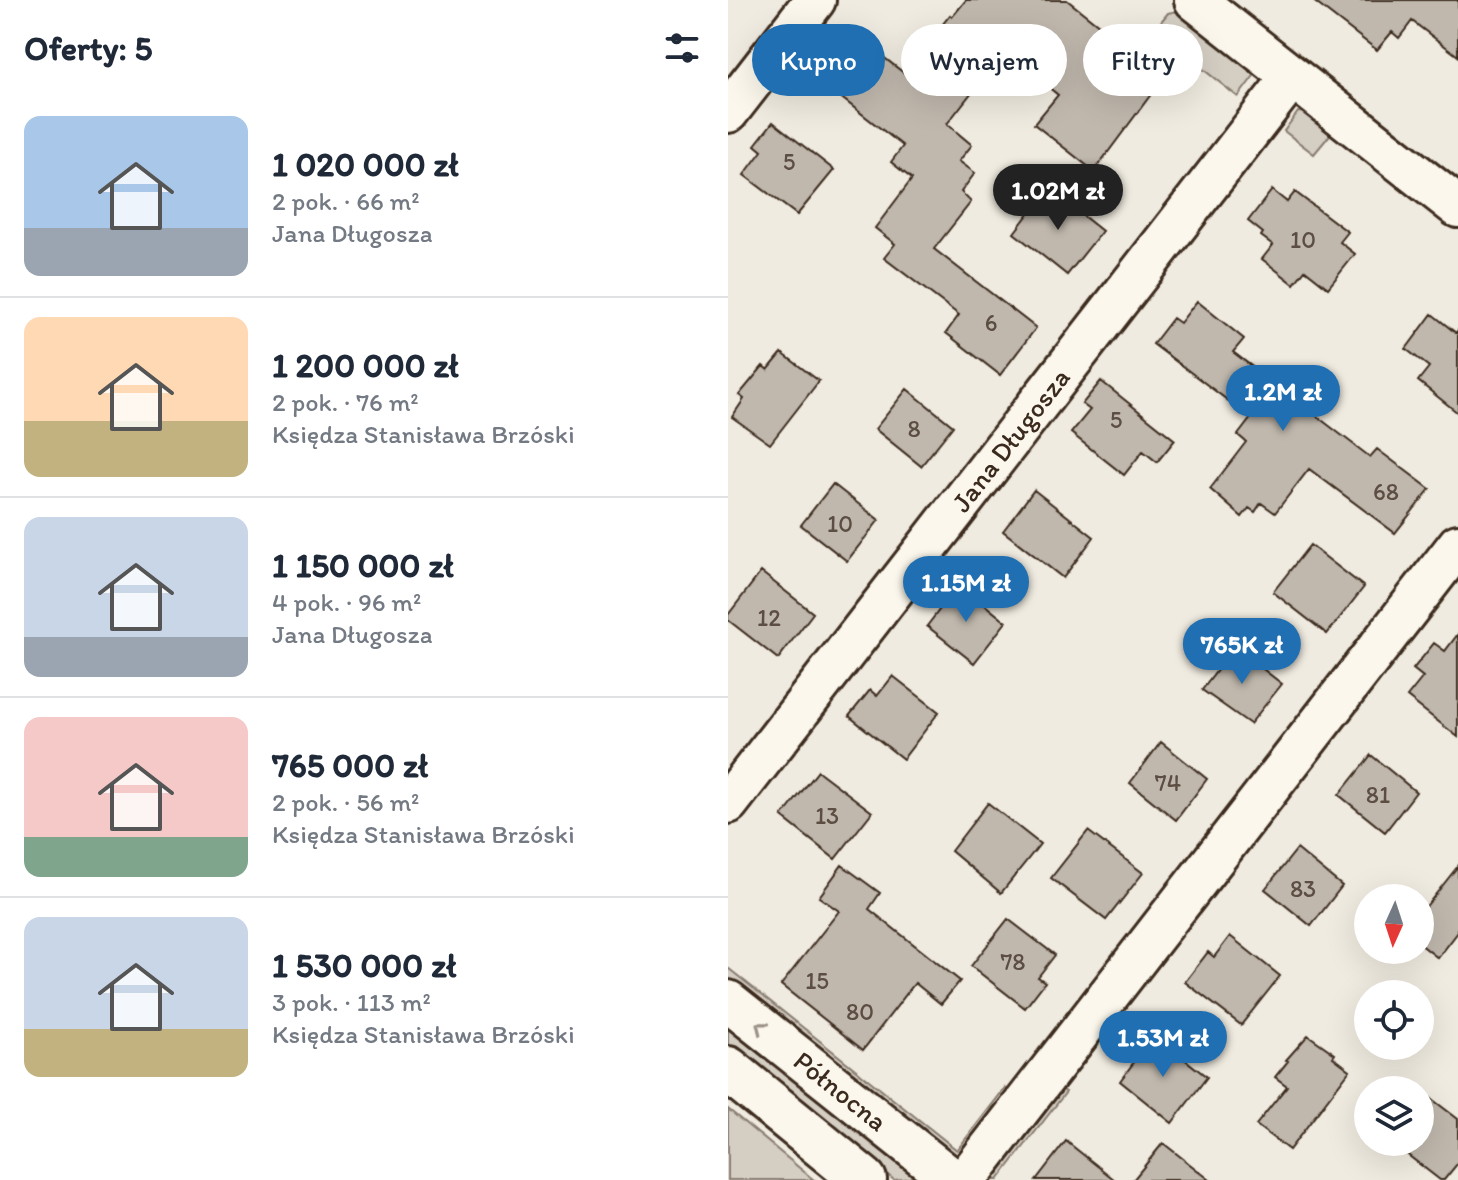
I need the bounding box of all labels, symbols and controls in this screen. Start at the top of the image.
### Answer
chip: Kupno [752,24,885,96]
chip: Wynajem [901,24,1067,96]
chip: Filtry [1083,24,1203,96]
icon: filters [660,26,704,70]
text: Oferty: 5 [24,28,152,69]
text: 1 020 000 zł [272,144,459,185]
house number: 5 [783,147,795,176]
icon: home [88,148,184,244]
pin: 1.02M zł [975,164,1141,232]
text: 1.02M zł [1011,174,1105,206]
text: 2 pok. · 66 m² [272,185,420,217]
text: Jana Długosza [272,217,432,249]
house number: 10 [1290,225,1316,254]
house number: 6 [985,308,997,337]
text: 1 200 000 zł [272,345,459,386]
icon: home [88,349,184,445]
street label: Jana Długosza [944,361,1077,518]
pin: 1.2M zł [1209,365,1357,433]
text: 1.2M zł [1244,375,1322,407]
text: 2 pok. · 76 m² [272,386,419,418]
house number: 5 [1110,405,1122,434]
house number: 8 [907,414,921,443]
text: Księdza Stanisława Brzóski [272,418,575,450]
house number: 68 [1373,477,1399,506]
house number: 10 [827,509,853,538]
text: 1 150 000 zł [272,545,454,586]
icon: home [88,549,184,645]
pin: 1.15M zł [883,556,1049,624]
text: 1.15M zł [921,566,1011,598]
text: 4 pok. · 96 m² [272,586,421,618]
house number: 12 [757,603,781,632]
text: Jana Długosza [272,618,432,650]
pin: 765K zł [1168,618,1316,686]
text: 765K zł [1201,628,1283,660]
text: 765 000 zł [272,745,428,786]
icon: home [88,749,184,845]
house number: 74 [1155,768,1181,797]
house number: 81 [1366,780,1390,809]
text: 2 pok. · 56 m² [272,786,419,818]
house number: 13 [815,801,839,830]
text: Księdza Stanisława Brzóski [272,818,575,850]
house number: 83 [1290,874,1316,903]
north arrow [1354,884,1434,964]
map controls [1354,884,1434,1156]
text: 1 530 000 zł [272,945,456,986]
house number: 78 [1000,947,1026,976]
icon: home [88,949,184,1045]
house number: 15 [805,966,829,995]
button: locate [1354,980,1434,1060]
text: 3 pok. · 113 m² [272,986,431,1018]
house number: 80 [846,997,874,1026]
pin: 1.53M zł [1080,1011,1246,1079]
text: Księdza Stanisława Brzóski [272,1018,575,1050]
text: 1.53M zł [1117,1021,1209,1053]
one-way arrow [756,1022,770,1037]
street label: Północna [787,1043,894,1138]
button: layers [1354,1076,1434,1156]

